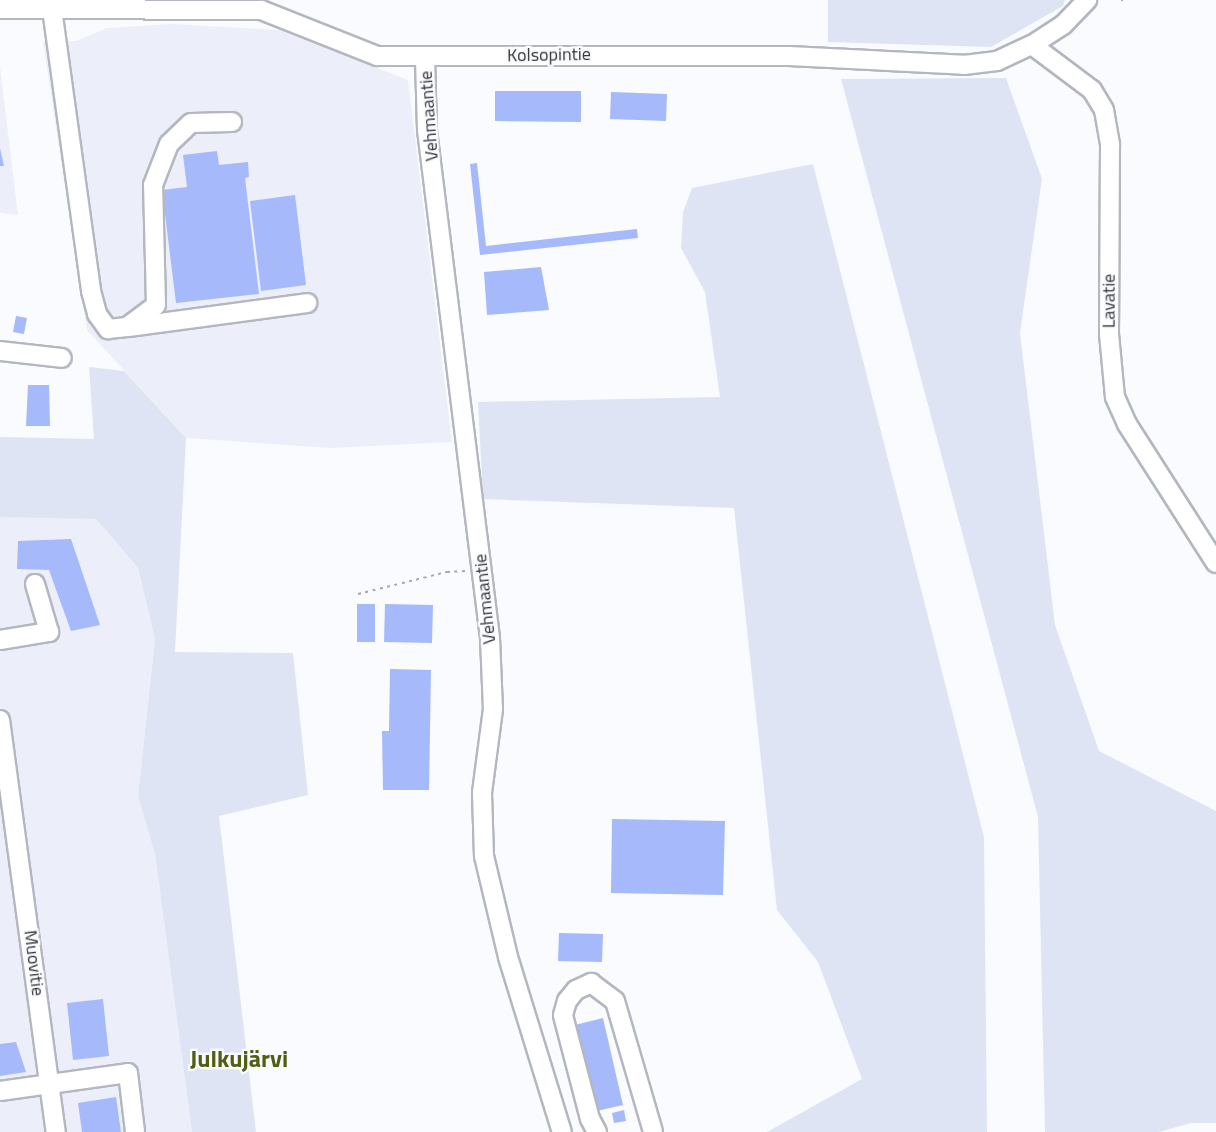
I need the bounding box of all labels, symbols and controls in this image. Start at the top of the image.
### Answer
street label: Kolsopintie [507,43,591,67]
street label: Vehmaantie [415,70,443,162]
street label: Lavatie [1098,274,1120,328]
street label: Vehmaantie [470,553,500,645]
street label: Muovitie [19,929,49,997]
district label: Julkujärvi [190,1045,288,1073]

